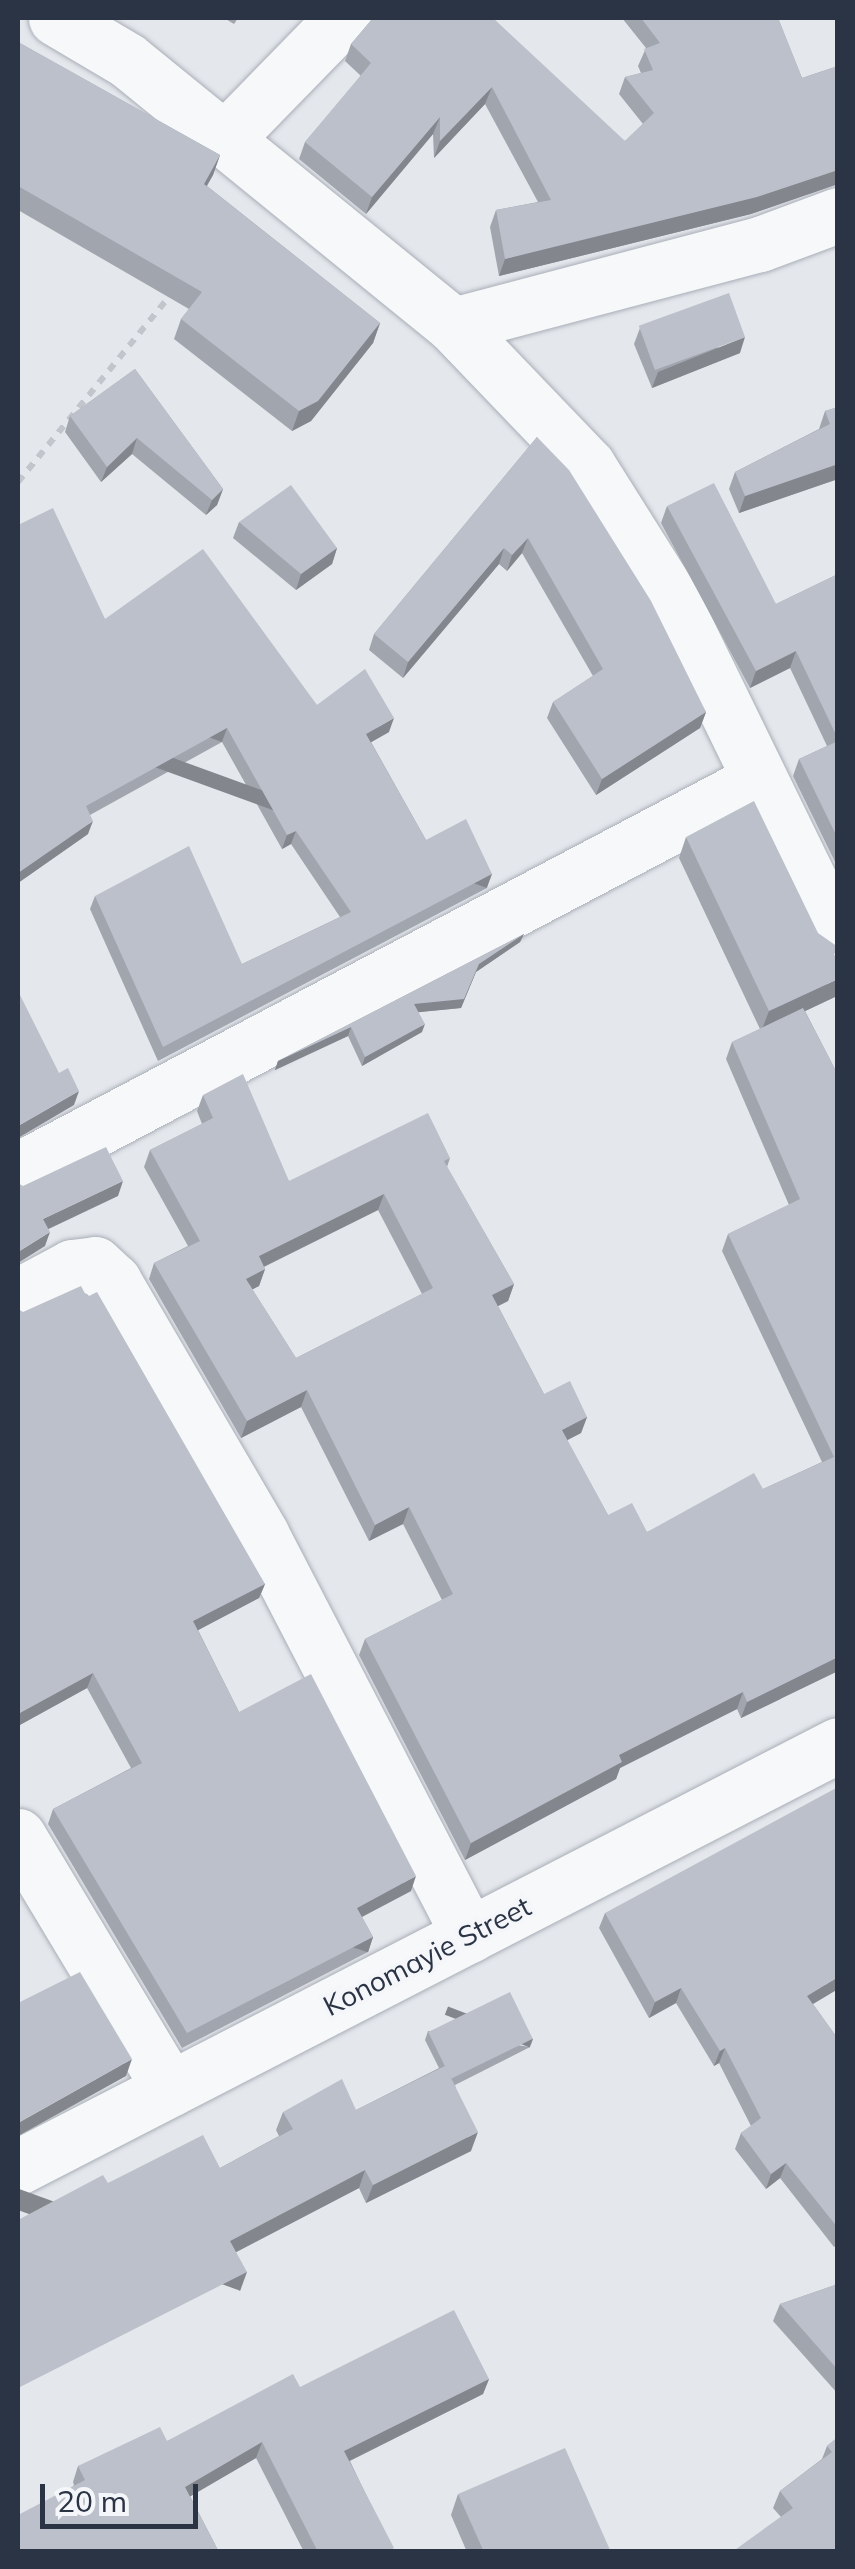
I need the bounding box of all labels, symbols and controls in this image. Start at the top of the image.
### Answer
street label: Konomayie Street [318,1889,536,2023]
scale bar [45,2464,202,2526]
text: 20 m [57,2482,127,2520]

